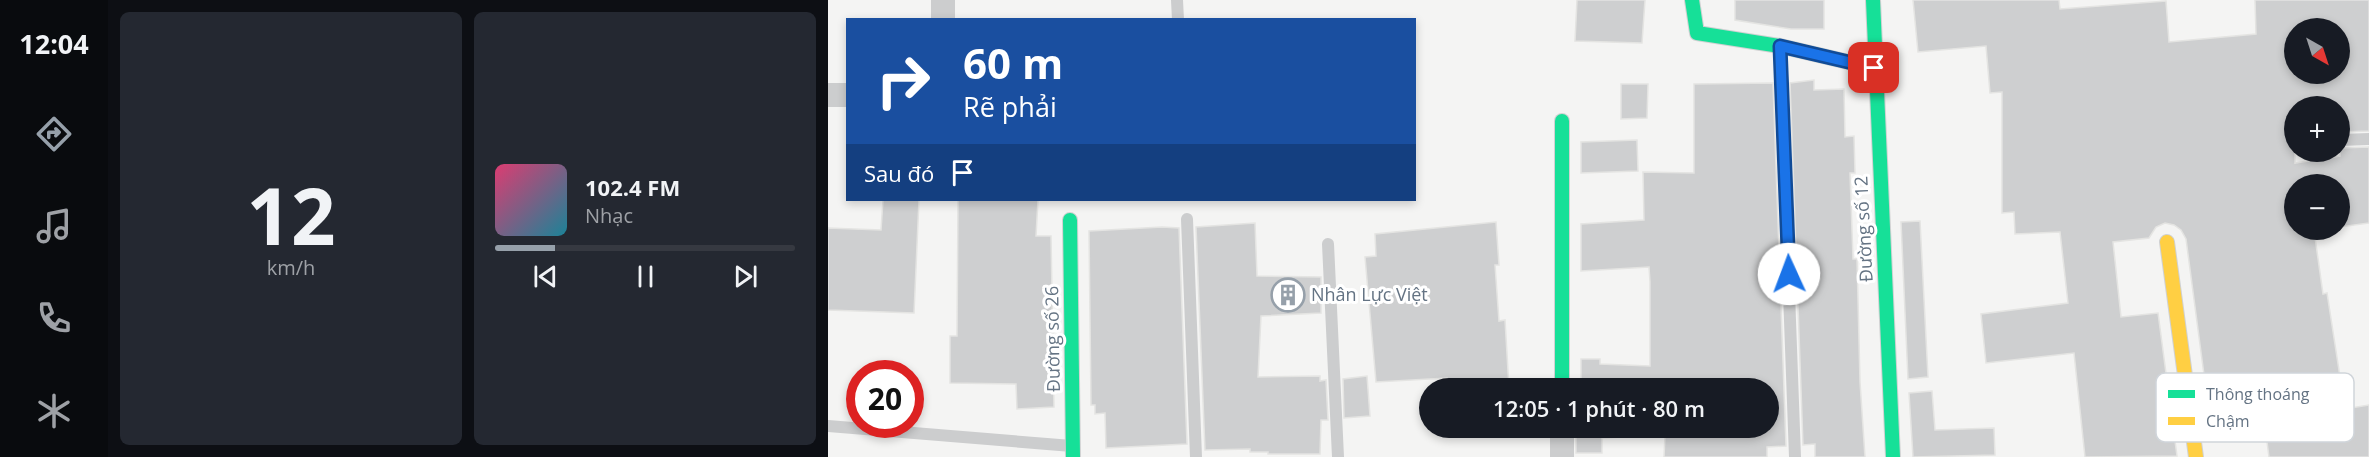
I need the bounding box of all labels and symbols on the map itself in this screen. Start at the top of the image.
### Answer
north arrow [2284,18,2350,84]
pin [1848,42,1899,93]
street label: Đường số 12 [1848,175,1878,283]
position arrow [1757,242,1821,306]
building icon: Nhân Lực Việt [1270,277,1306,313]
place label: Nhân Lực Việt [1311,282,1428,306]
street label: Đường số 26 [1039,286,1065,392]
speed limit sign: 20 [846,360,924,438]
legend [2156,373,2354,442]
text: Thông thoáng [2206,383,2310,405]
text: Chậm [2206,410,2250,432]

